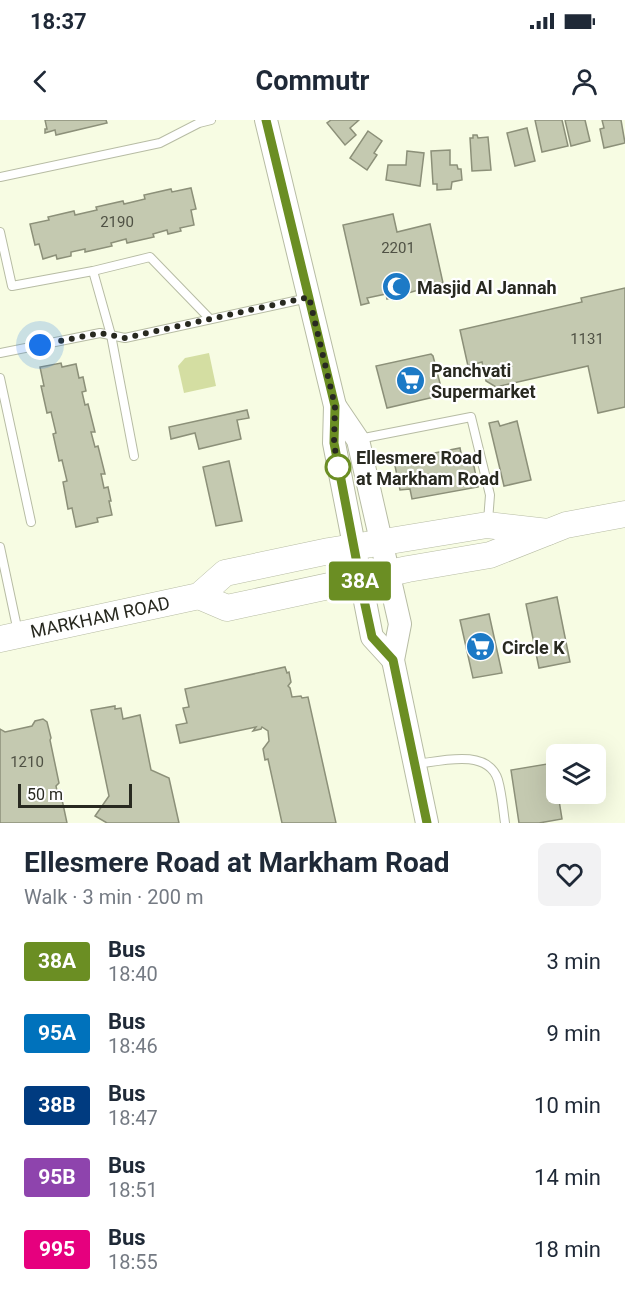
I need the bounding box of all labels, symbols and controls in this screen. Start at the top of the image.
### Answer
text: 18:37 [30,9,87,34]
icon: back [24,65,57,98]
text: Commutr [256,65,369,97]
icon: person [568,65,601,98]
house number: 2190 [100,213,134,231]
house number: 2201 [381,239,415,257]
mosque icon: Masjid Al Jannah [380,271,412,303]
place label: Masjid Al Jannah [417,277,557,298]
your location [25,330,55,360]
house number: 1131 [570,330,604,348]
place label: Panchvati Supermarket [431,360,536,402]
supermarket icon: Panchvati Supermarket [394,364,426,396]
place label: Ellesmere Road at Markham Road [356,447,499,489]
marker: Ellesmere Road at Markham Road [325,454,351,480]
line badge: 38A [326,562,394,600]
text: 38A [341,569,379,593]
street label: MARKHAM ROAD [28,592,172,642]
supermarket icon: Circle K [465,631,497,663]
place label: Circle K [502,637,565,658]
map controls [546,744,606,804]
button: layers [546,744,606,804]
house number: 1210 [10,753,44,771]
scale bar [18,781,132,808]
text: 50 m [27,785,63,804]
button: heart [538,843,601,906]
text: Ellesmere Road at Markham Road [24,846,449,879]
text: Walk · 3 min · 200 m [24,885,203,909]
text: Bus [108,937,146,962]
text: 38A [38,949,76,973]
text: 3 min [546,949,601,974]
text: 18:40 [108,962,158,986]
text: Bus [108,1009,146,1034]
text: 95A [38,1021,76,1045]
text: 9 min [546,1021,601,1046]
text: 18:46 [108,1034,158,1058]
text: Bus [108,1081,146,1106]
text: 38B [38,1093,76,1117]
text: 10 min [534,1093,601,1118]
text: 18:47 [108,1106,158,1130]
text: Bus [108,1153,146,1178]
text: 95B [38,1165,76,1189]
text: 14 min [534,1165,601,1190]
text: 18:51 [108,1178,158,1202]
text: Bus [108,1225,146,1250]
text: 995 [39,1237,75,1261]
text: 18 min [534,1237,601,1262]
text: 18:55 [108,1250,158,1274]

